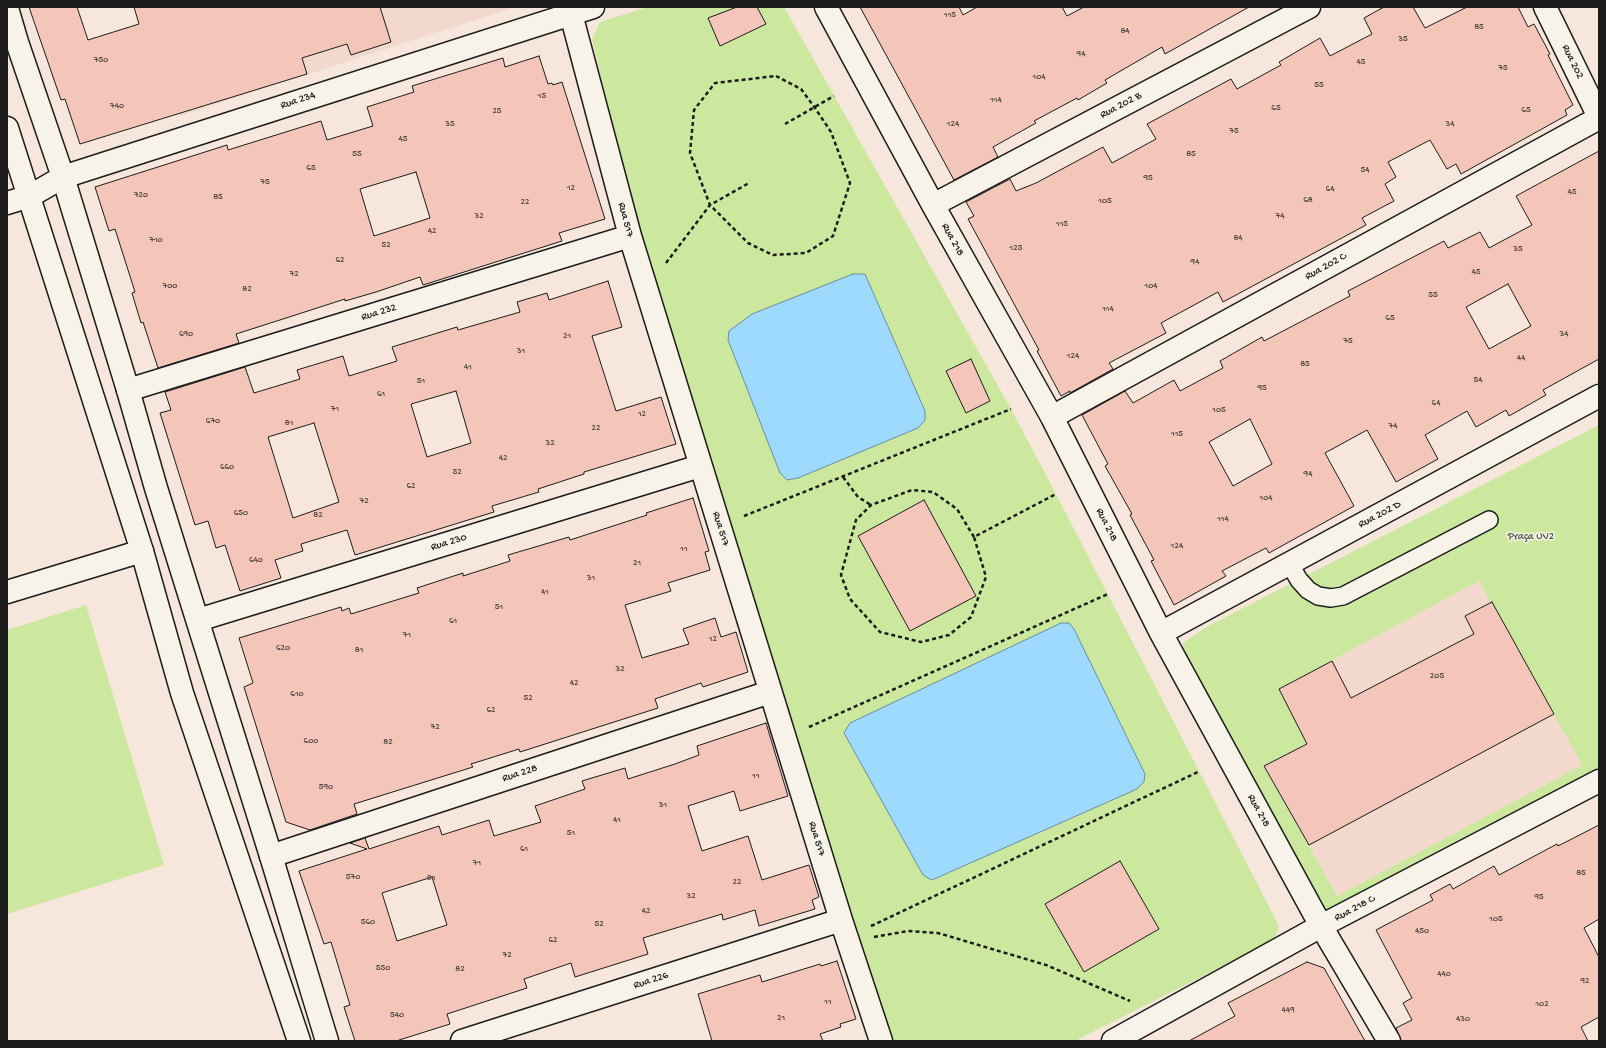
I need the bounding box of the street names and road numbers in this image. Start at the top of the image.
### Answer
street label: Rua 202 [1558,43,1586,81]
street label: Rua 234 [279,89,317,113]
street label: Rua 202 B [1098,90,1144,122]
street label: Rua 517 [614,201,636,239]
street label: Rua 218 [938,221,966,259]
street label: Rua 202 C [1303,250,1349,284]
street label: Rua 232 [360,301,398,325]
street label: Rua 202 D [1356,498,1404,532]
street label: Rua 218 [1092,506,1120,544]
street label: Rua 517 [708,510,732,548]
street label: Rua 230 [429,531,469,555]
street label: Rua 228 [501,762,539,786]
street label: Rua 218 [1244,792,1272,830]
street label: Rua 517 [804,820,828,858]
street label: Rua 218 C [1332,893,1378,925]
street label: Rua 226 [632,969,670,993]

